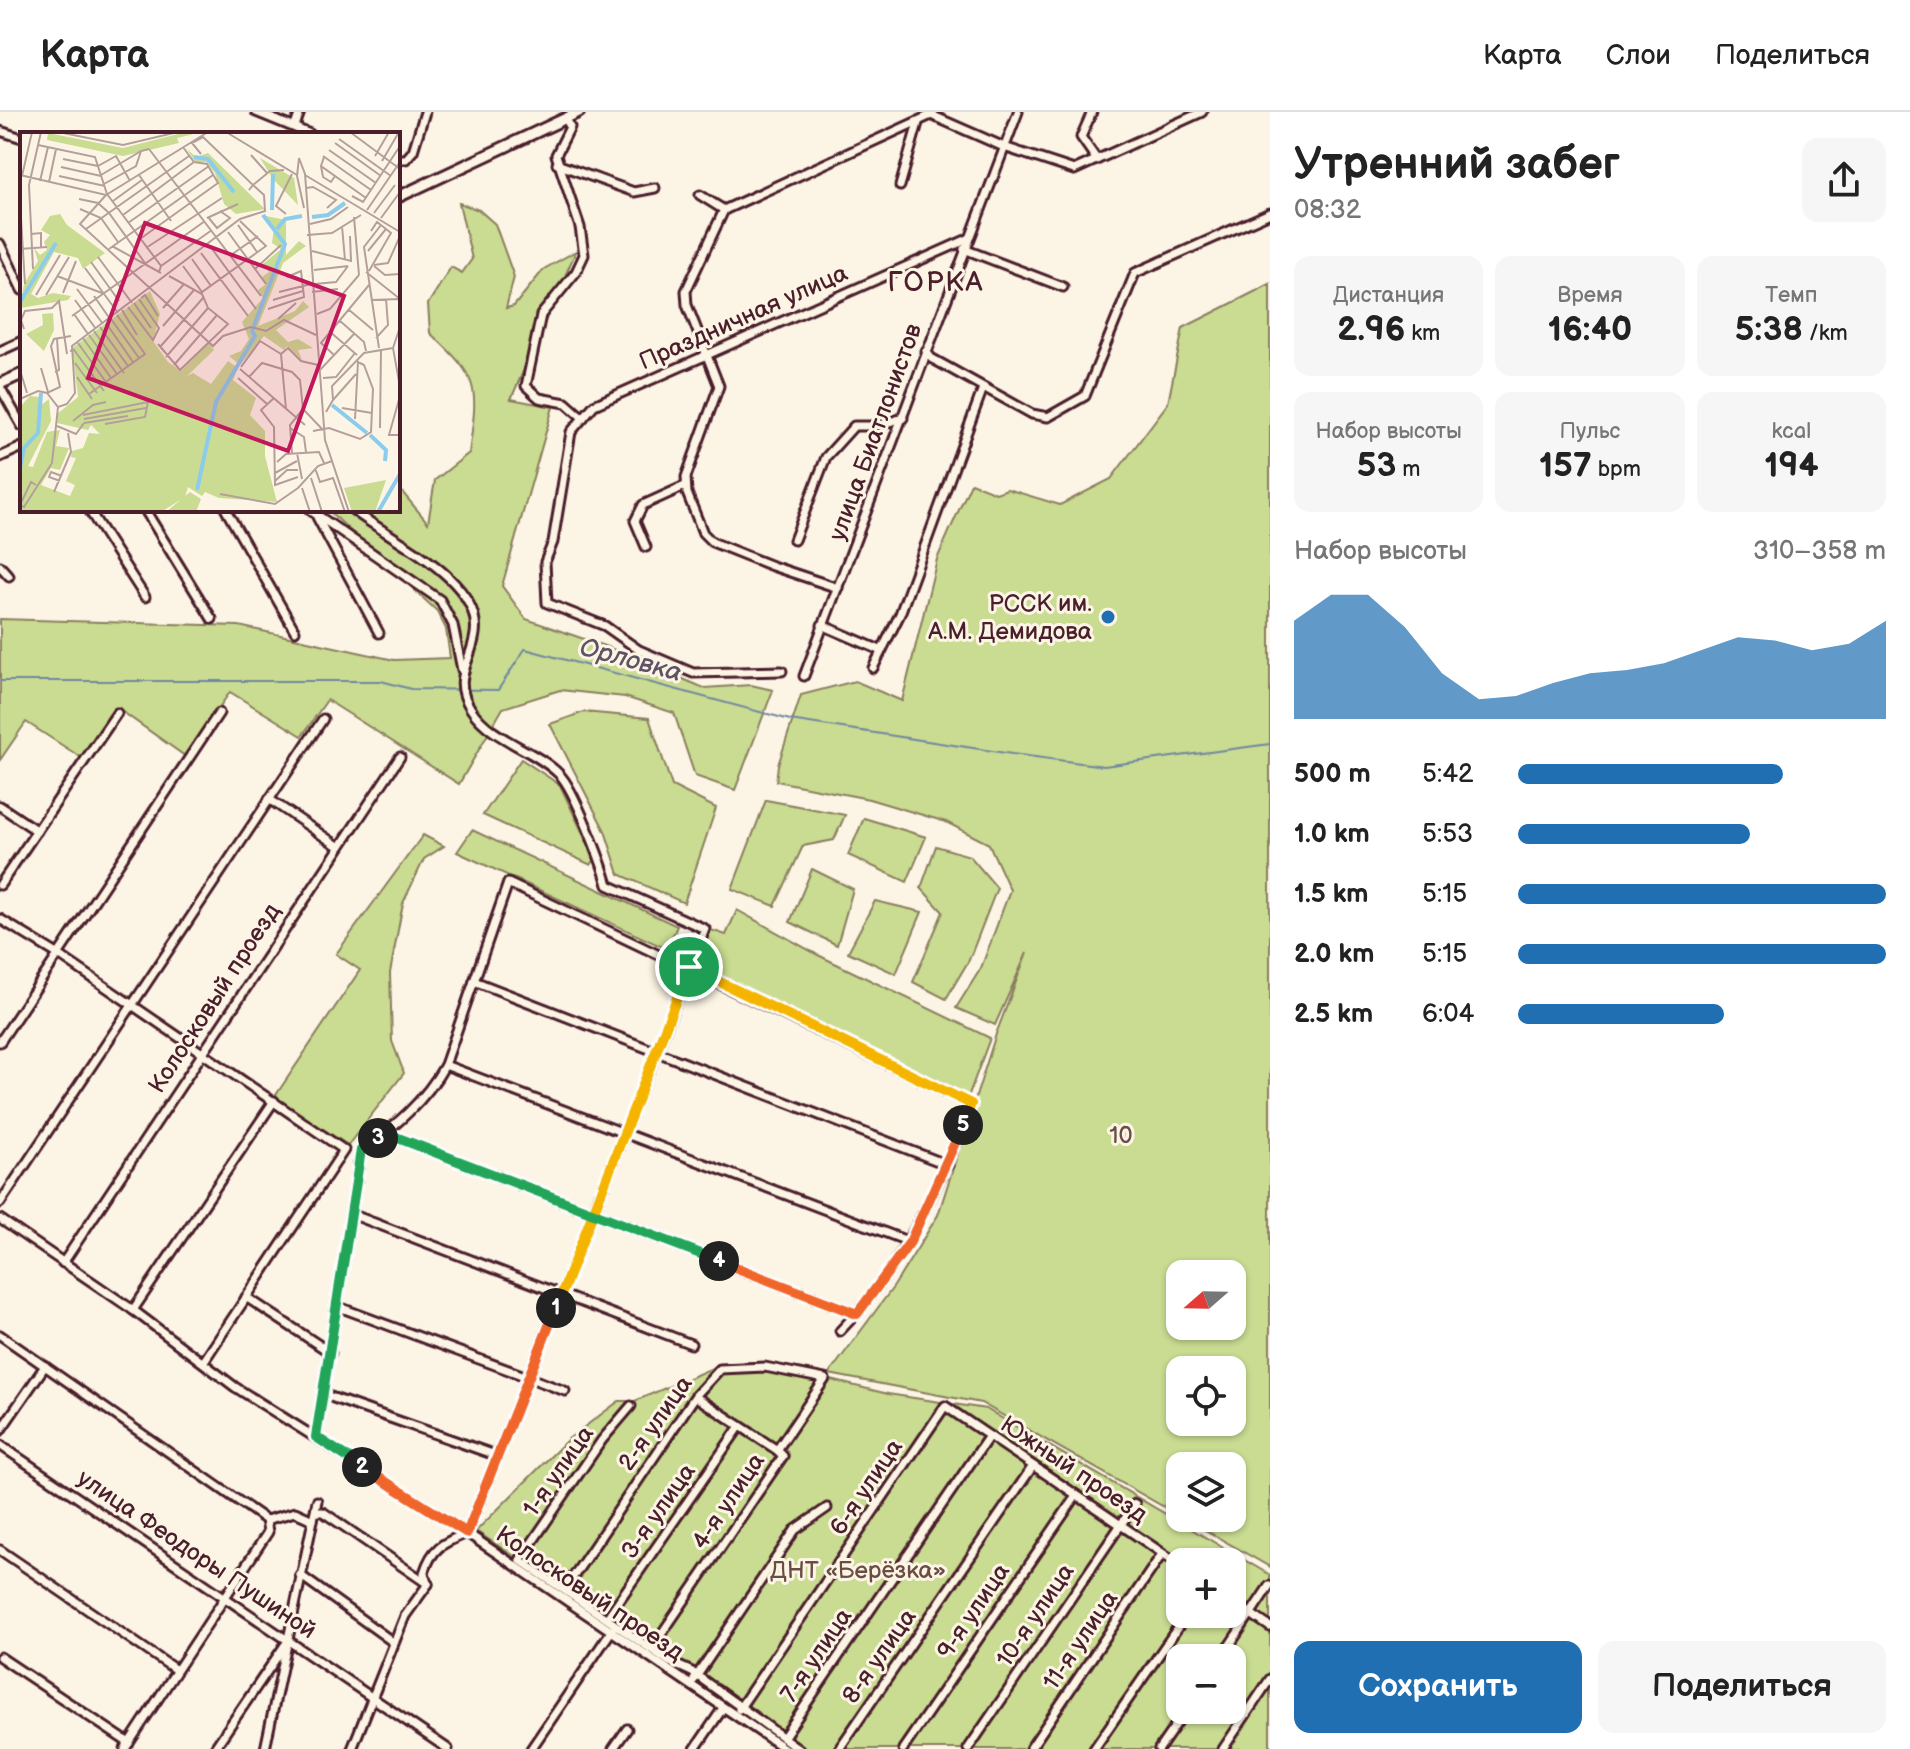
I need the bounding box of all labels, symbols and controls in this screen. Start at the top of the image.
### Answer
text: Карта [40,33,149,78]
text: Карта [1483,39,1562,72]
text: Слои [1606,39,1671,72]
text: Поделиться [1715,39,1870,72]
inset map [20,132,400,512]
text: Утренний забег [1294,138,1620,191]
button: share [1802,138,1886,222]
text: 08:32 [1294,195,1361,226]
street label: Праздничная улица [634,258,852,377]
district label: ГОРКА [888,266,984,299]
text: Дистанция [1333,282,1444,309]
text: Время [1557,282,1623,309]
text: Темп [1765,282,1817,309]
text: 2.96 [1337,309,1405,350]
text: 16:40 [1548,309,1632,350]
text: 5:38 [1735,309,1803,350]
street label: улица Биатлонистов [823,319,928,545]
text: km [1405,320,1440,347]
text: /km [1803,320,1848,347]
text: Набор высоты [1315,418,1462,445]
text: Пульс [1560,418,1620,445]
text: kcal [1772,418,1811,445]
text: 53 [1357,445,1396,486]
text: 157 [1539,445,1592,486]
text: 194 [1764,445,1818,486]
text: m [1396,456,1420,483]
text: bpm [1592,456,1641,483]
text: Набор высоты [1294,536,1467,567]
text: 310–358 m [1753,536,1886,567]
place label: РССК им. А.М. Демидова [927,589,1092,646]
marker: РССК им. А.М. Демидова [1099,608,1117,626]
water label: Орловка [576,632,685,689]
text: 500 m [1294,759,1371,790]
text: 5:42 [1422,759,1473,790]
text: 1.0 km [1294,819,1370,850]
text: 5:53 [1422,819,1473,850]
text: 1.5 km [1294,879,1369,910]
text: 5:15 [1422,879,1467,910]
street label: Колосковый проезд [142,898,287,1098]
pin [655,933,723,1001]
text: 2.0 km [1294,939,1374,970]
text: 5:15 [1422,939,1467,970]
icon: arrive [667,945,711,989]
text: 2.5 km [1294,999,1373,1030]
text: 6:04 [1422,999,1474,1030]
pin: 5 [943,1105,983,1145]
text: 5 [957,1111,969,1138]
pin: 3 [358,1118,398,1158]
park label: 10 [1109,1121,1133,1150]
text: 3 [372,1124,384,1151]
pin: 4 [699,1241,739,1281]
text: 4 [713,1247,725,1274]
north arrow [1166,1260,1246,1340]
map controls [1166,1260,1246,1724]
pin: 1 [536,1288,576,1328]
text: 1 [551,1294,561,1321]
button: locate [1166,1356,1246,1436]
street label: 2-я улица [612,1370,699,1476]
street label: Южный проезд [995,1410,1153,1529]
street label: 1-я улица [517,1420,600,1522]
street label: 6-я улица [824,1434,909,1541]
pin: 2 [342,1447,382,1487]
street label: 4-я улица [686,1448,771,1555]
button: layers [1166,1452,1246,1532]
text: 2 [355,1453,369,1480]
street label: 3-я улица [615,1458,702,1565]
street label: улица Феодоры Пушиной [72,1464,322,1645]
street label: Колосковый проезд [490,1520,689,1667]
button: + [1166,1548,1246,1628]
park label: ДНТ «Берёзка» [770,1556,946,1585]
street label: 9-я улица [931,1558,1016,1665]
street label: 10-я улица [990,1558,1081,1672]
street label: 11-я улица [1037,1585,1124,1695]
street label: 7-я улица [775,1603,858,1708]
street label: 8-я улица [836,1603,923,1709]
button: Сохранить [1294,1641,1582,1733]
button: Поделиться [1598,1641,1886,1733]
button: − [1166,1644,1246,1724]

